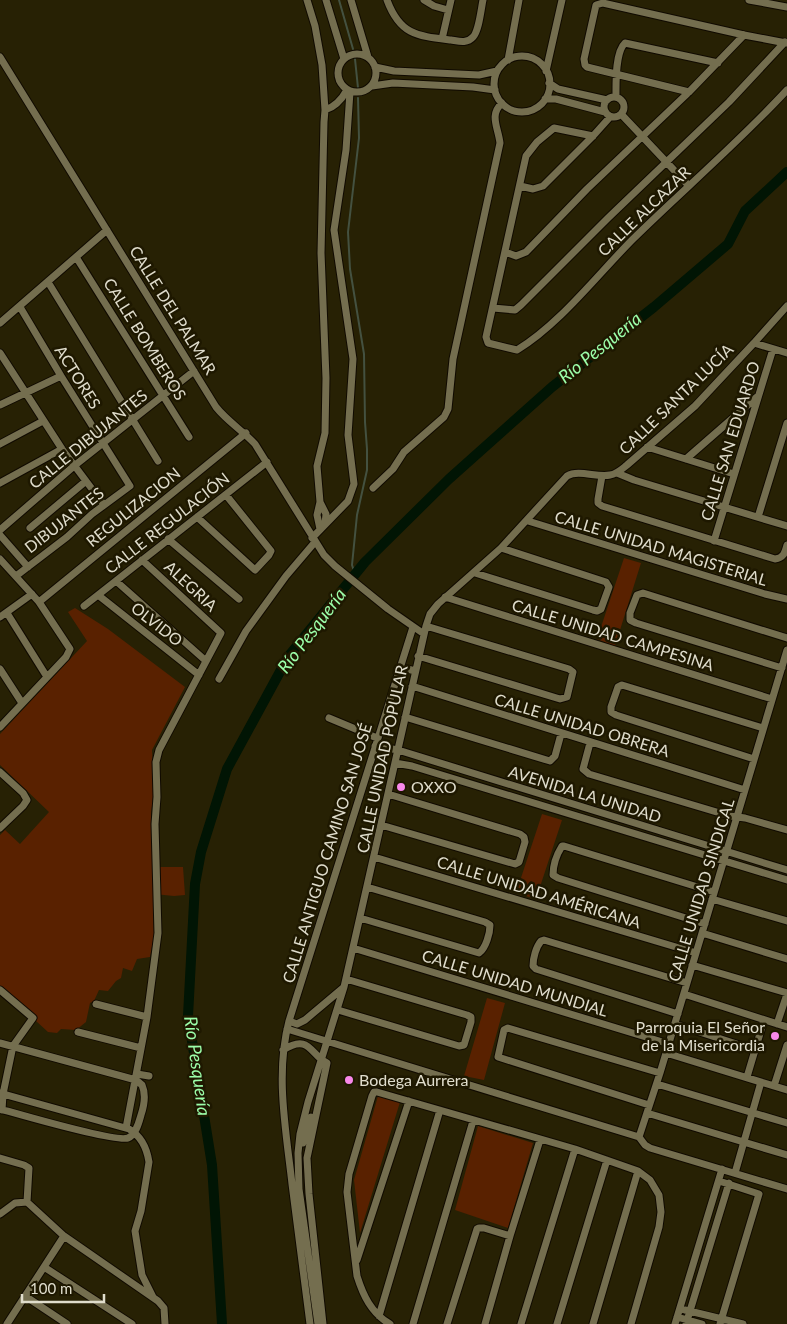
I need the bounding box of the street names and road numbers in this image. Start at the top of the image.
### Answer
street label: CALLE ALCAZAR [593,162,694,260]
street label: CALLE DEL PALMAR [126,242,221,378]
street label: CALLE BOMBEROS [100,274,191,403]
street label: CALLE SANTA LUCÍA [615,339,737,458]
street label: ACTORES [52,342,105,412]
street label: CALLE SAN EDUARDO [696,359,763,523]
street label: CALLE DIBUJANTES [25,385,151,492]
street label: REGULIZACION [82,463,184,550]
street label: CALLE REGULACIÓN [101,468,233,577]
street label: DIBUJANTES [20,483,107,556]
street label: CALLE UNIDAD MAGISTERIAL [553,506,770,589]
street label: ALEGRIA [161,556,222,615]
street label: CALLE UNIDAD CAMPESINA [510,595,717,674]
street label: OLVIDO [128,598,187,650]
street label: CALLE UNIDAD POPULAR [352,663,411,855]
street label: CALLE UNIDAD OBRERA [492,689,672,760]
street label: CALLE ANTIGUO CAMINO SAN JOSÉ [278,721,375,985]
street label: AVENIDA LA UNIDAD [506,761,664,826]
street label: CALLE UNIDAD SINDICAL [664,796,737,984]
street label: CALLE UNIDAD AMÉRICANA [435,851,644,932]
street label: CALLE UNIDAD MUNDIAL [420,945,610,1020]

